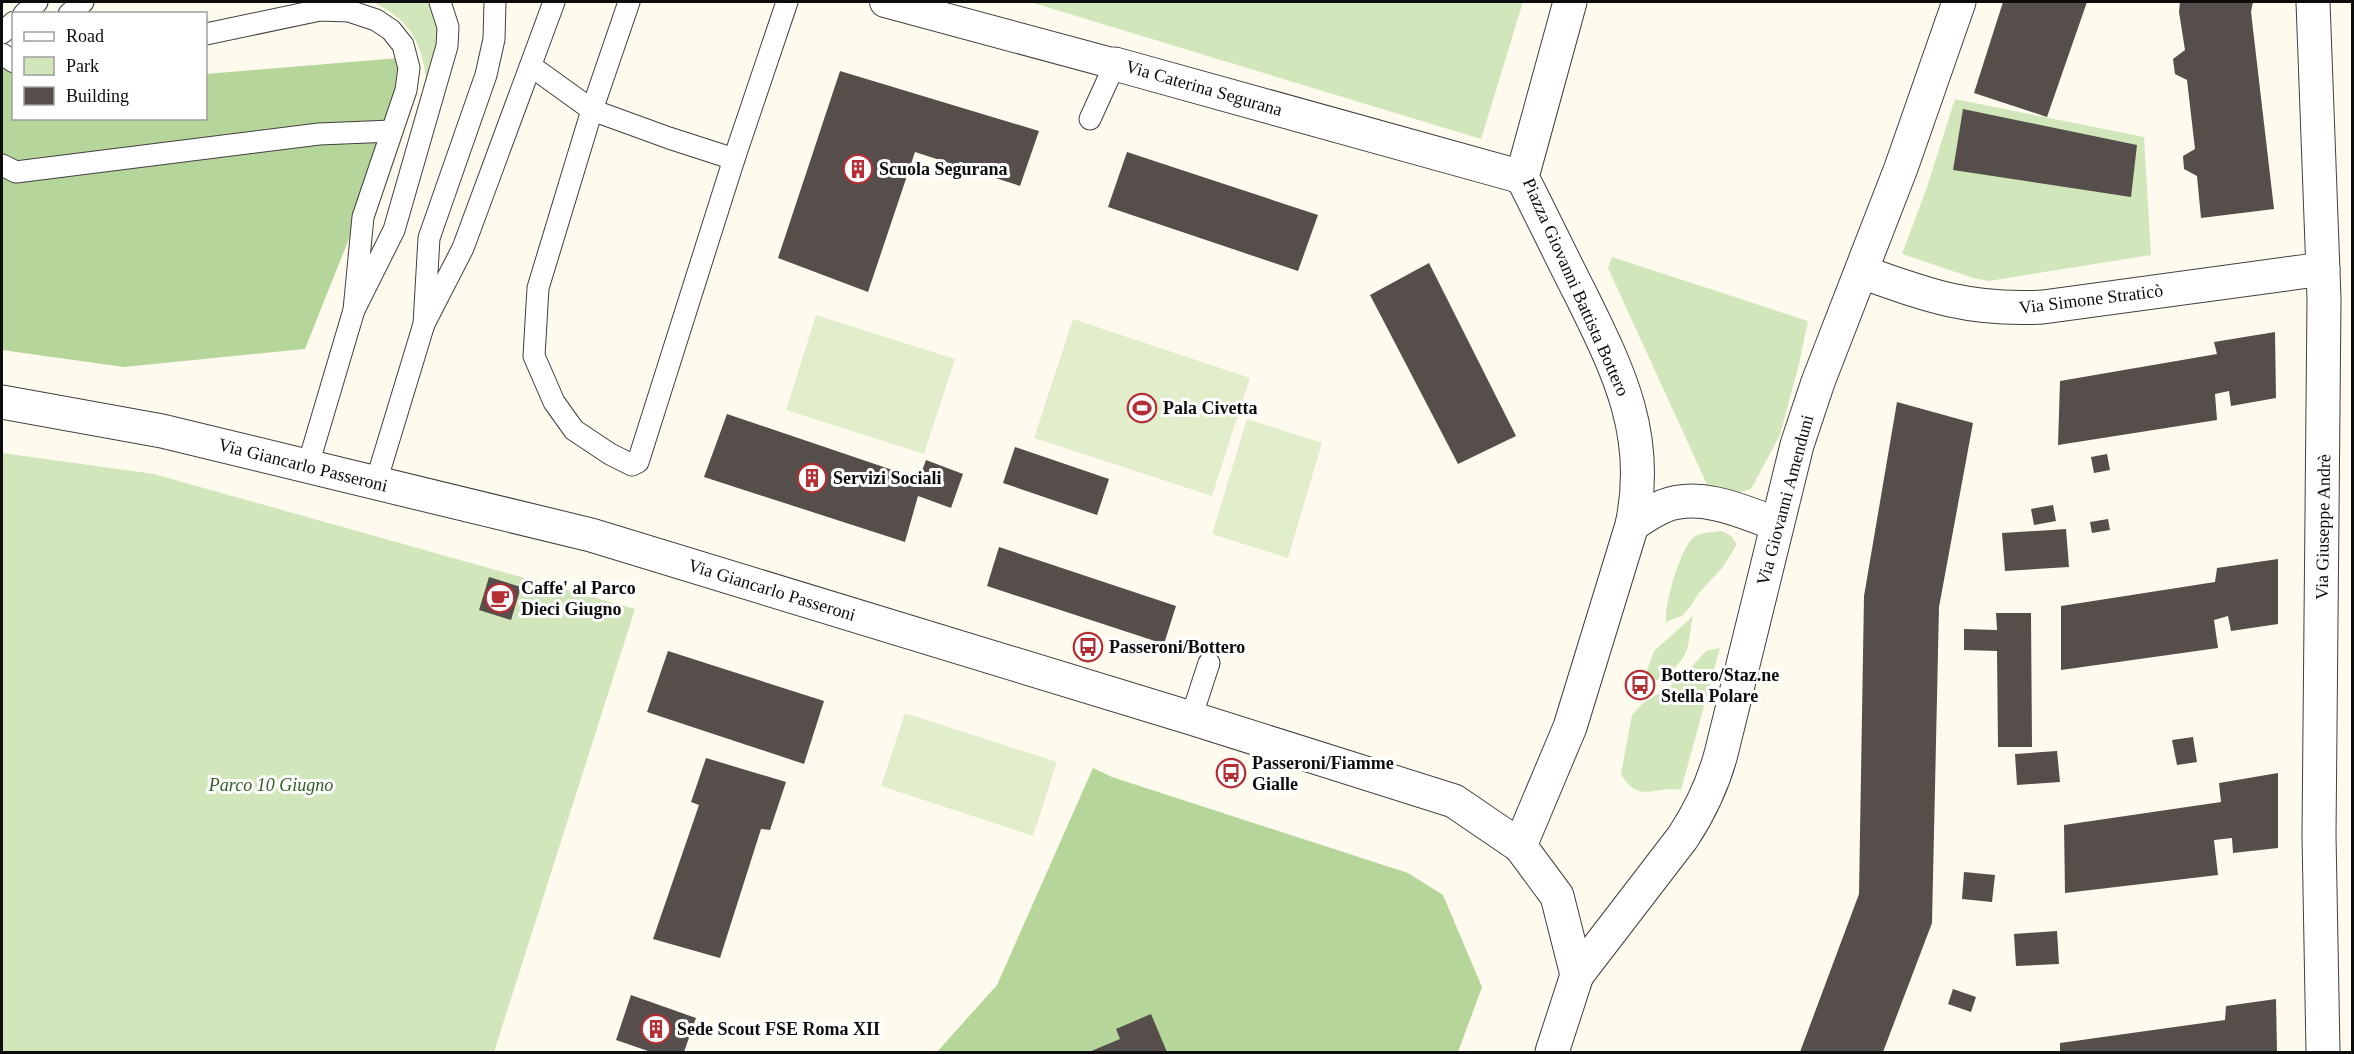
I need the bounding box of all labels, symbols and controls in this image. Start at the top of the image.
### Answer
legend [12,12,207,120]
text: Road [66,26,104,46]
text: Park [66,56,99,76]
street label: Via Caterina Segurana [1123,56,1285,120]
text: Building [66,86,129,106]
building icon: Scuola Segurana [842,153,874,185]
place label: Scuola Segurana [879,159,1008,179]
street label: Piazza Giovanni Battista Bottero [1519,175,1633,399]
street label: Via Simone Straticò [2018,280,2164,318]
sports icon: Pala Civetta [1126,392,1158,424]
place label: Pala Civetta [1163,398,1257,418]
street label: Via Giovanni Amenduni [1753,412,1817,588]
street label: Via Giancarlo Passeroni [216,434,390,496]
street label: Via Giuseppe Andrè [2312,454,2334,600]
building icon: Servizi Sociali [796,462,828,494]
place label: Servizi Sociali [833,468,941,488]
street label: Via Giancarlo Passeroni [686,555,858,625]
place label: Caffe' al Parco Dieci Giugno [521,578,636,619]
cafe icon: Caffe' al Parco Dieci Giugno [484,582,516,614]
bus stop icon: Passeroni/Bottero [1072,631,1104,663]
place label: Passeroni/Bottero [1109,637,1245,657]
place label: Bottero/Staz.ne Stella Polare [1661,665,1779,706]
bus stop icon: Bottero/Staz.ne Stella Polare [1624,669,1656,701]
place label: Passeroni/Fiamme Gialle [1252,753,1394,794]
bus stop icon: Passeroni/Fiamme Gialle [1215,757,1247,789]
park label: Parco 10 Giugno [208,775,333,795]
building icon: Sede Scout FSE Roma XII [640,1013,672,1045]
place label: Sede Scout FSE Roma XII [677,1019,880,1039]

